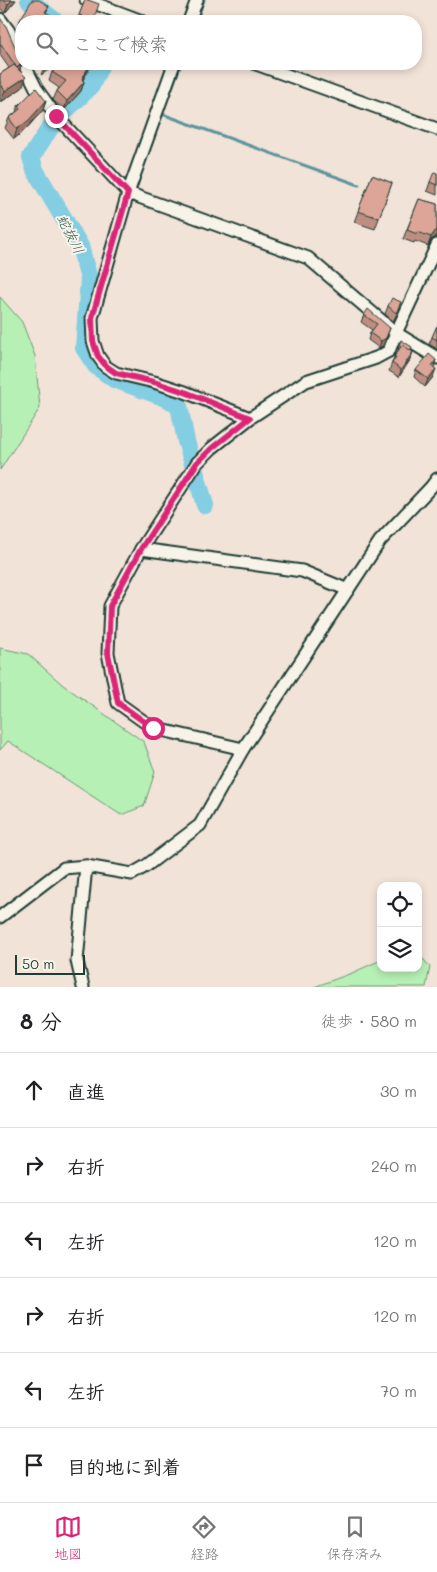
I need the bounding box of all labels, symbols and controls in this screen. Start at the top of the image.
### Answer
search box [15,15,422,70]
icon: search [33,29,61,57]
text: ここで検索 [73,31,168,56]
route end [45,105,68,128]
water label: 蛇抜川 [53,211,89,257]
route start [142,717,165,740]
map controls [377,882,422,972]
button: locate [377,882,422,927]
button: layers [377,927,422,972]
scale bar [15,952,85,975]
text: 50 m [22,954,54,973]
text: 8 分 [20,1007,62,1034]
text: 徒歩 · 580 m [321,1010,417,1031]
icon: ahead [20,1076,48,1104]
text: 直進 [67,1079,105,1104]
text: 30 m [380,1080,417,1101]
icon: right [20,1151,48,1179]
text: 右折 [67,1154,105,1179]
text: 240 m [371,1155,417,1176]
icon: left [20,1226,48,1254]
text: 左折 [67,1229,105,1254]
text: 120 m [373,1230,417,1251]
icon: right [20,1301,48,1329]
text: 右折 [67,1304,105,1329]
text: 120 m [373,1305,417,1326]
icon: left [20,1376,48,1404]
text: 左折 [67,1379,105,1404]
text: 70 m [380,1380,417,1401]
icon: arrive [20,1451,48,1479]
text: 目的地に到着 [67,1454,181,1479]
tab: 地図 [54,1513,82,1563]
tab: 経路 [190,1513,218,1563]
tab: 保存済み [327,1513,383,1563]

